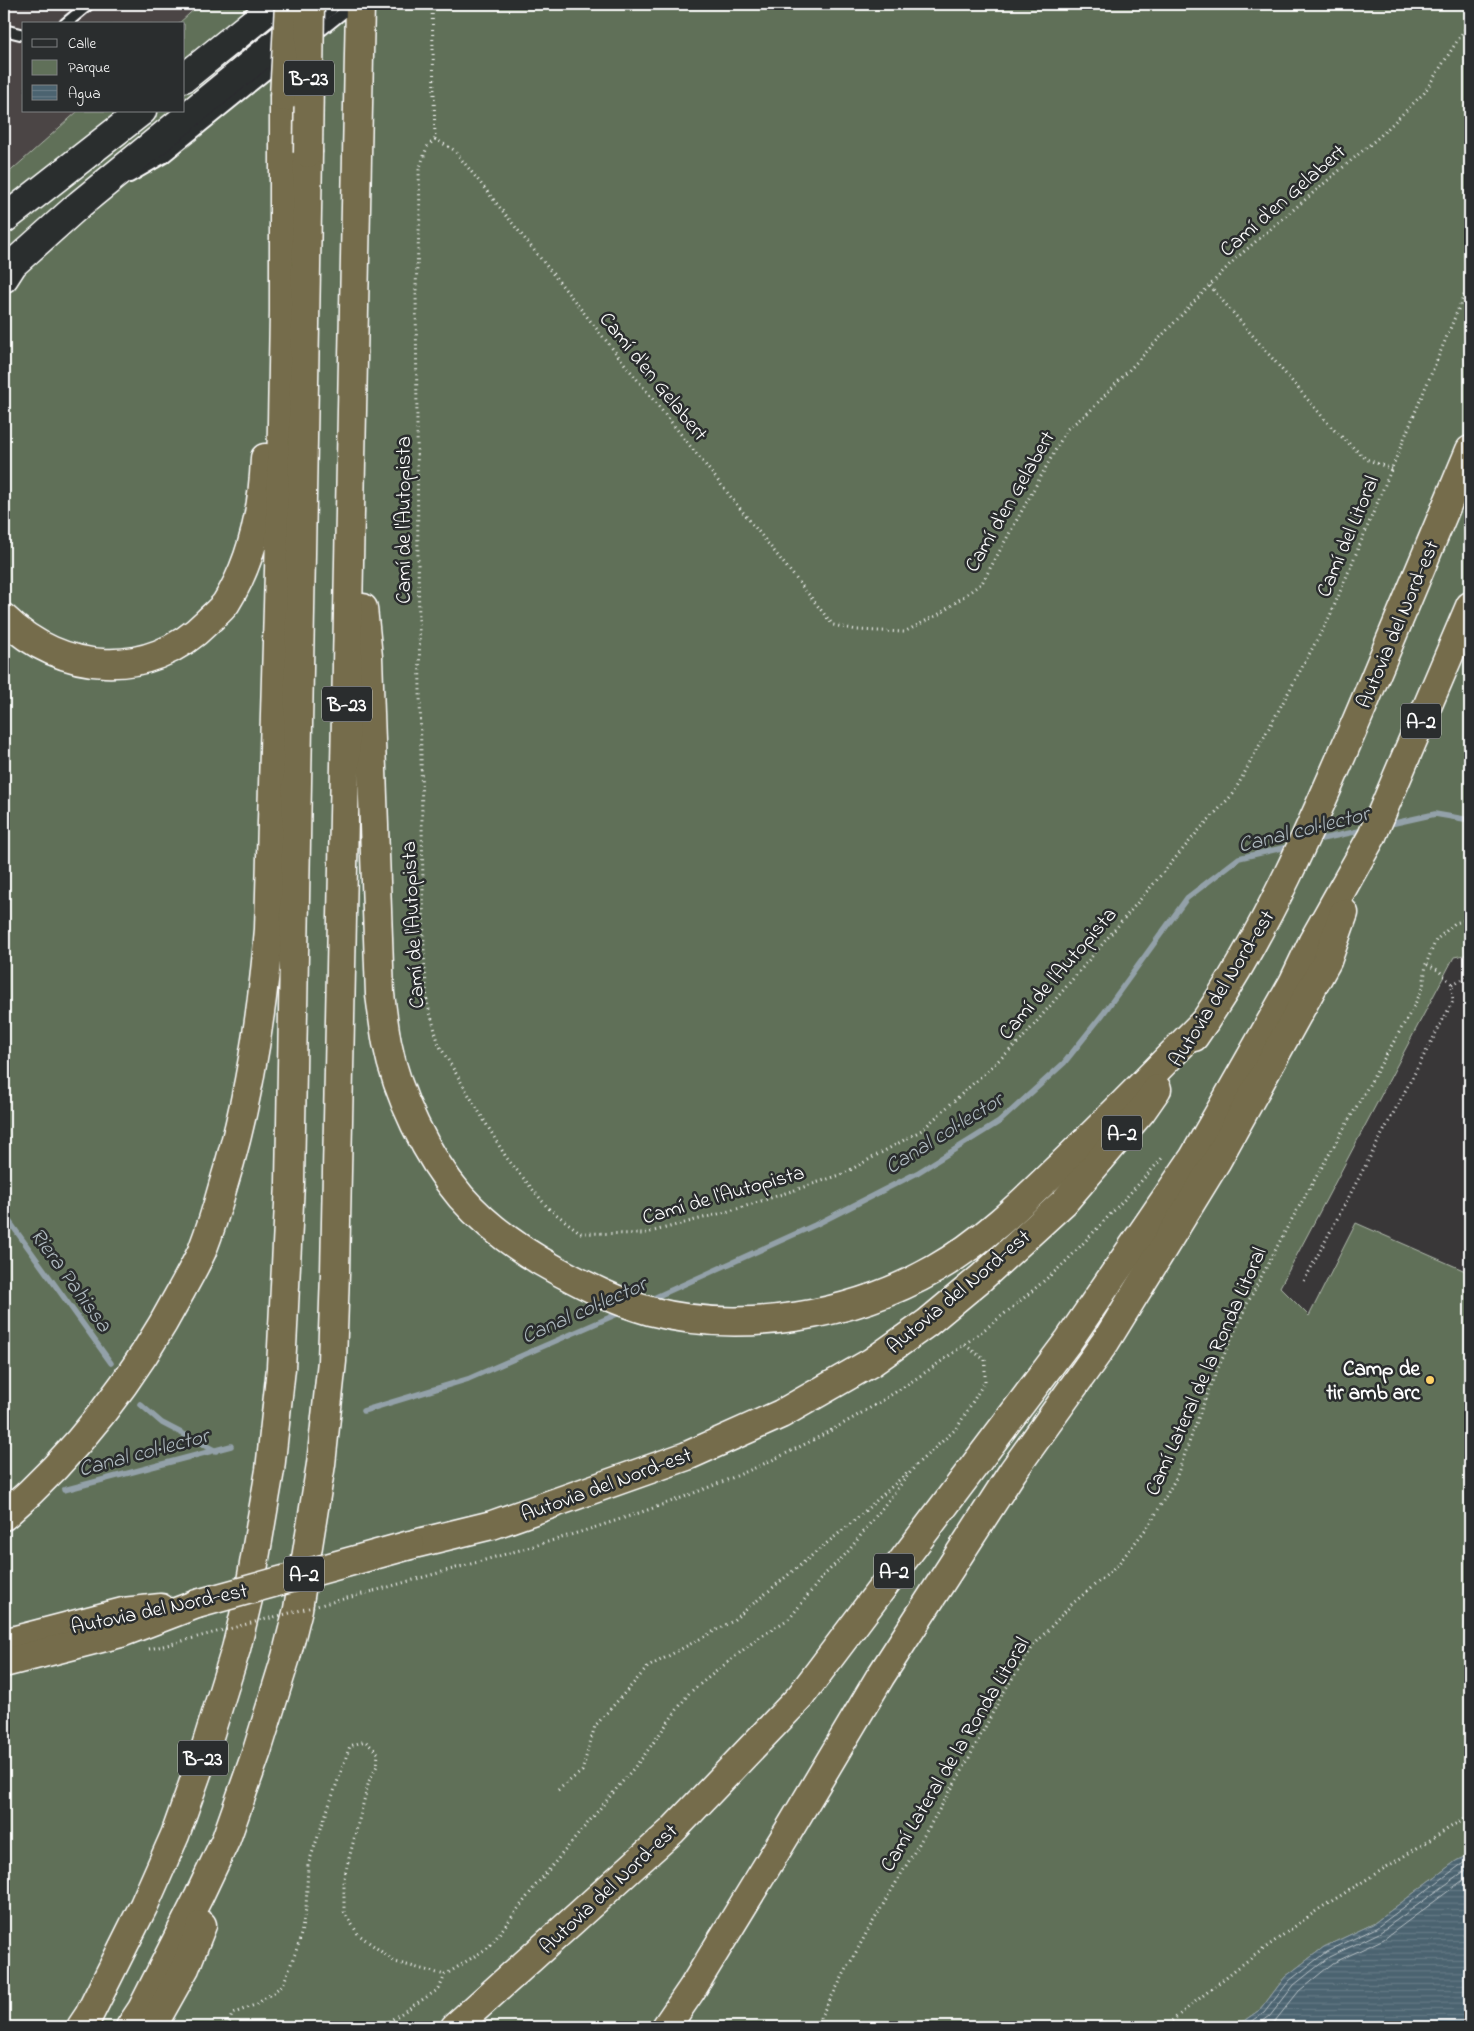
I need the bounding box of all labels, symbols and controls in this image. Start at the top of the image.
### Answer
legend [22,22,185,112]
text: Calle [68,33,96,55]
text: Parque [68,57,110,79]
road number: B-23 [284,60,334,96]
text: Agua [68,83,101,106]
street label: Camí d'en Gelabert [1214,138,1353,265]
street label: Camí d'en Gelabert [591,306,714,448]
street label: Camí d'en Gelabert [958,426,1063,578]
street label: Camí de l'Autopista [390,436,420,604]
street label: Camí del Litoral [1310,472,1388,602]
street label: Autovia del Nord-est [1350,536,1448,713]
road number: B-23 [322,686,372,722]
road number: A-2 [1401,704,1441,738]
water label: Canal col·lector [1235,798,1376,863]
street label: Camí de l'Autopista [395,840,433,1009]
street label: Camí de l'Autopista [992,901,1125,1047]
street label: Autovia del Nord-est [1162,905,1283,1073]
water label: Canal col·lector [879,1084,1012,1184]
road number: A-2 [1102,1116,1142,1150]
street label: Camí de l'Autopista [639,1158,808,1233]
water label: Riera Pahissa [21,1222,119,1340]
street label: Autovia del Nord-est [881,1223,1038,1362]
street label: Camí Lateral de la Ronda Litoral [1138,1243,1275,1501]
water label: Canal col·lector [517,1269,655,1354]
place label: Camp de tir amb arc [1325,1355,1421,1409]
marker: Camp de tir amb arc [1424,1374,1436,1386]
water label: Canal col·lector [75,1420,216,1487]
street label: Autovia del Nord-est [517,1441,696,1531]
road number: A-2 [874,1554,914,1588]
road number: A-2 [284,1556,324,1592]
street label: Autovia del Nord-est [68,1577,250,1643]
street label: Camí Lateral de la Ronda Litoral [874,1632,1038,1878]
road number: B-23 [178,1740,228,1776]
street label: Autovia del Nord-est [533,1817,685,1962]

